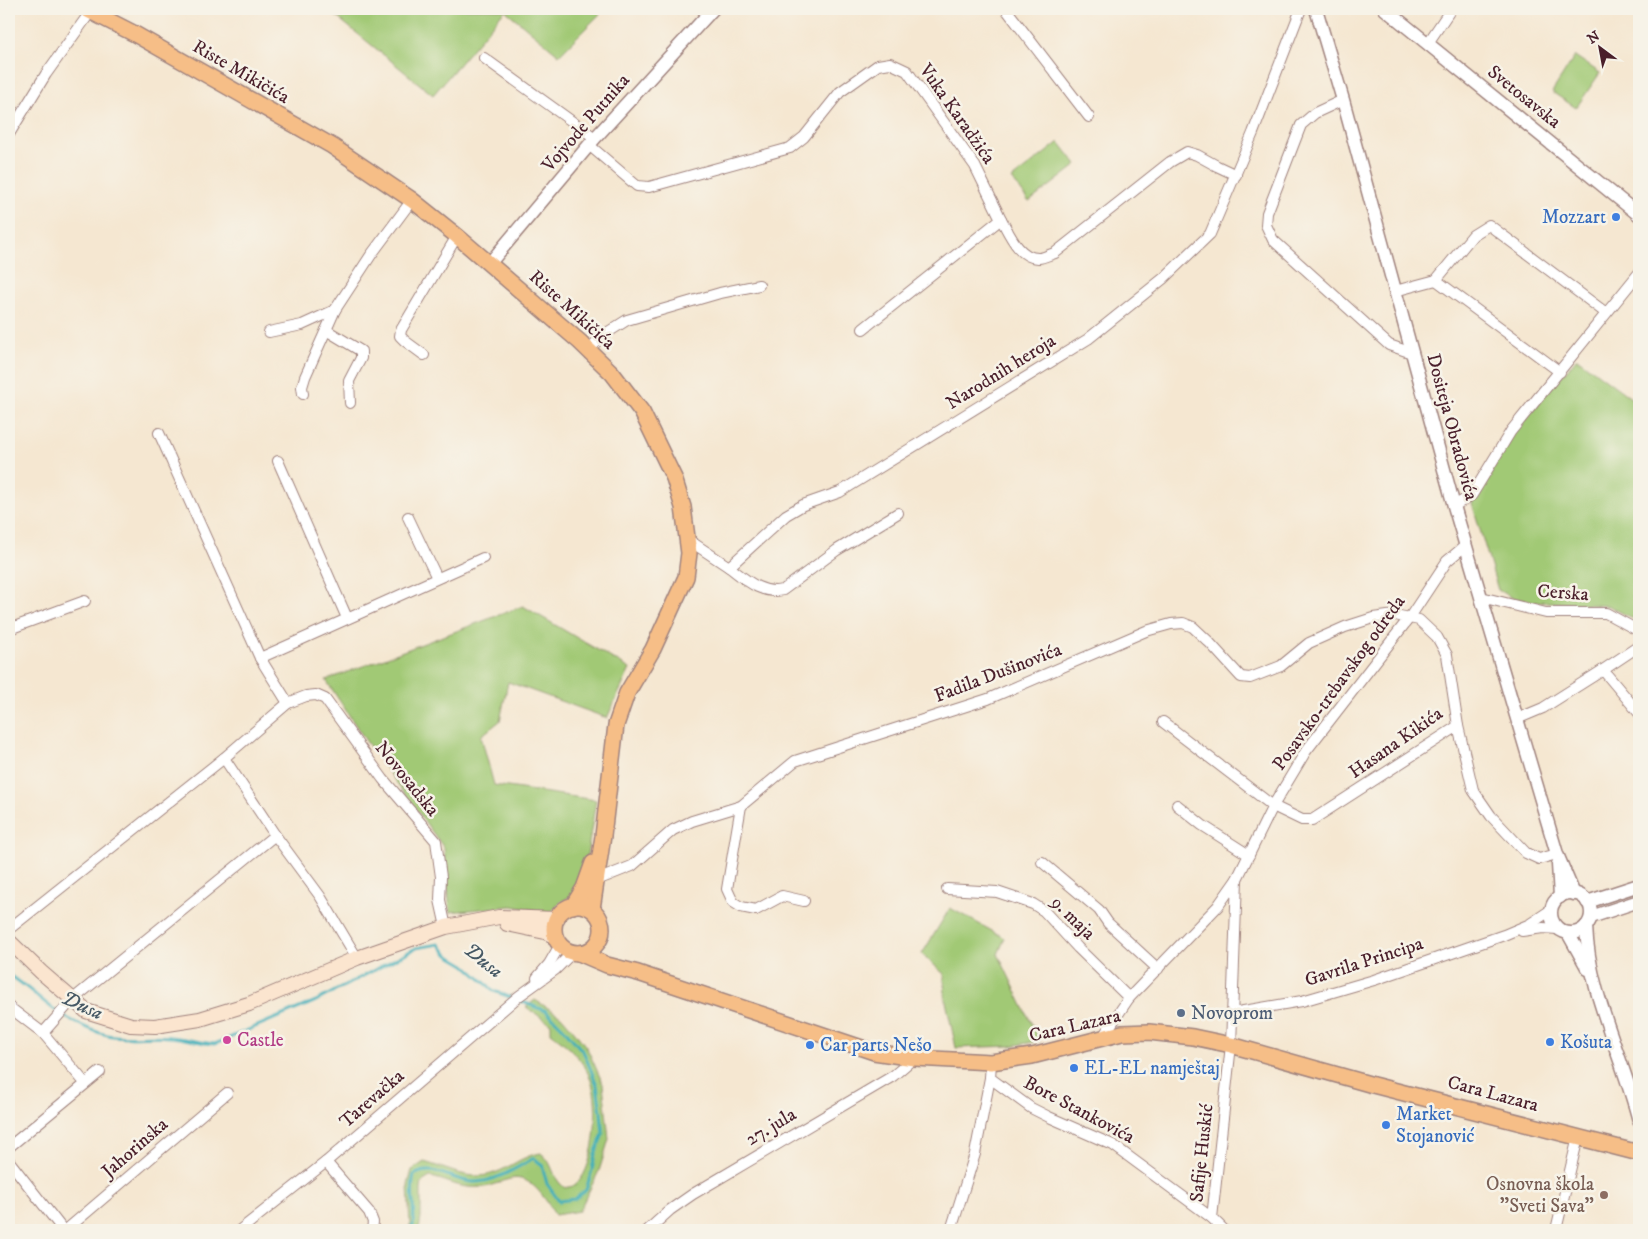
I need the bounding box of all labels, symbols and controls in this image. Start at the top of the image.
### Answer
north arrow [1576,22,1626,72]
text: N [1584,27,1604,49]
street label: Riste Mikičića [189,35,293,109]
street label: Vuka Karadžića [913,59,1000,169]
street label: Svetosavska [1483,60,1565,134]
street label: Vojvode Putnika [537,69,635,177]
place label: Mozzart [1542,206,1606,229]
marker: Mozzart [1610,211,1622,223]
street label: Riste Mikičića [524,265,620,355]
street label: Narodnih heroja [942,329,1060,415]
street label: Dositeja Obradovića [1421,351,1483,503]
street label: Cerska [1537,580,1589,606]
street label: Posavsko-trebavskog odreda [1268,591,1410,775]
street label: Fadila Dušinovića [931,638,1065,708]
street label: Hasana Kikića [1345,702,1447,784]
street label: Novosadska [370,737,444,821]
street label: 9. maja [1045,890,1100,945]
street label: Gavrila Principa [1302,932,1426,992]
water label: Dusa [459,938,507,984]
water label: Dusa [57,986,107,1026]
place label: Novoprom [1191,1002,1273,1025]
street label: Cara Lazara [1027,1004,1123,1048]
marker: Novoprom [1175,1007,1187,1019]
place label: Castle [237,1029,284,1052]
place label: Košuta [1560,1031,1612,1054]
marker: Castle [221,1034,233,1046]
place label: Car parts Nešo [820,1034,932,1057]
marker: Košuta [1544,1036,1556,1048]
marker: Car parts Nešo [804,1039,816,1051]
place label: EL-EL namještaj [1084,1057,1220,1080]
marker: EL-EL namještaj [1068,1062,1080,1074]
street label: Tarevačka [335,1065,409,1133]
street label: Bore Stankovića [1020,1071,1138,1149]
street label: Cara Lazara [1445,1071,1541,1117]
street label: 27. jula [742,1103,800,1151]
street label: Safije Huskić [1185,1103,1219,1203]
place label: Market Stojanović [1396,1103,1475,1148]
street label: Jahorinska [96,1113,173,1184]
marker: Market Stojanović [1380,1119,1392,1131]
place label: Osnovna škola "Sveti Sava" [1486,1173,1594,1218]
marker: Osnovna škola "Sveti Sava" [1598,1189,1610,1201]

